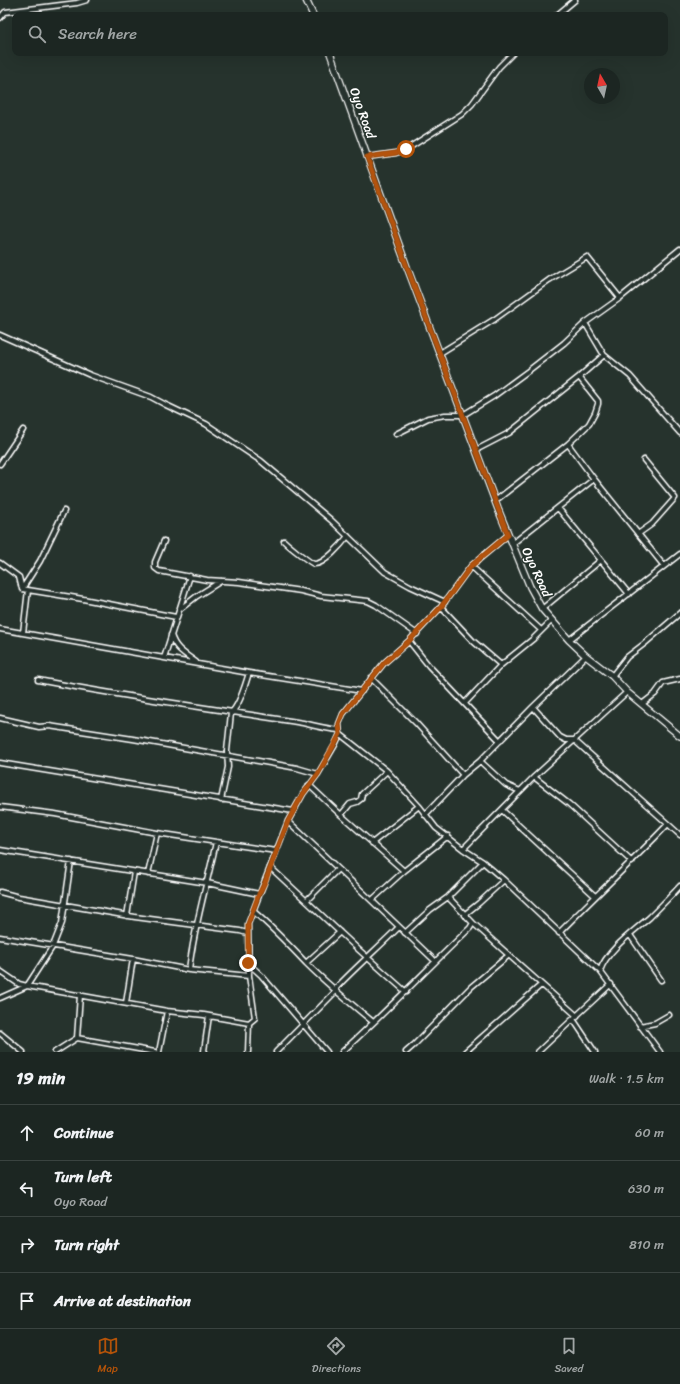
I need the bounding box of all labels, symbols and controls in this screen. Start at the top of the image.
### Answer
search box [12,12,668,56]
text: Search here [58,21,137,47]
icon: search [26,23,48,45]
north arrow [584,68,620,104]
street label: Oyo Road [343,84,383,143]
route start [397,140,415,158]
street label: Oyo Road [515,543,559,602]
route end [239,954,257,972]
text: 19 min [16,1063,65,1093]
text: Walk · 1.5 km [589,1067,664,1090]
text: Continue [54,1120,114,1146]
text: 60 m [635,1121,664,1144]
icon: ahead [16,1122,38,1144]
text: Turn left [54,1164,112,1190]
text: 630 m [628,1177,664,1200]
icon: left [16,1178,38,1200]
text: Oyo Road [54,1190,107,1213]
text: Turn right [54,1232,119,1258]
text: 810 m [629,1233,664,1256]
icon: right [16,1234,38,1256]
text: Arrive at destination [54,1288,191,1314]
icon: arrive [16,1290,38,1312]
tab: Map [97,1335,119,1378]
tab: Directions [312,1335,361,1378]
tab: Saved [554,1335,583,1378]

